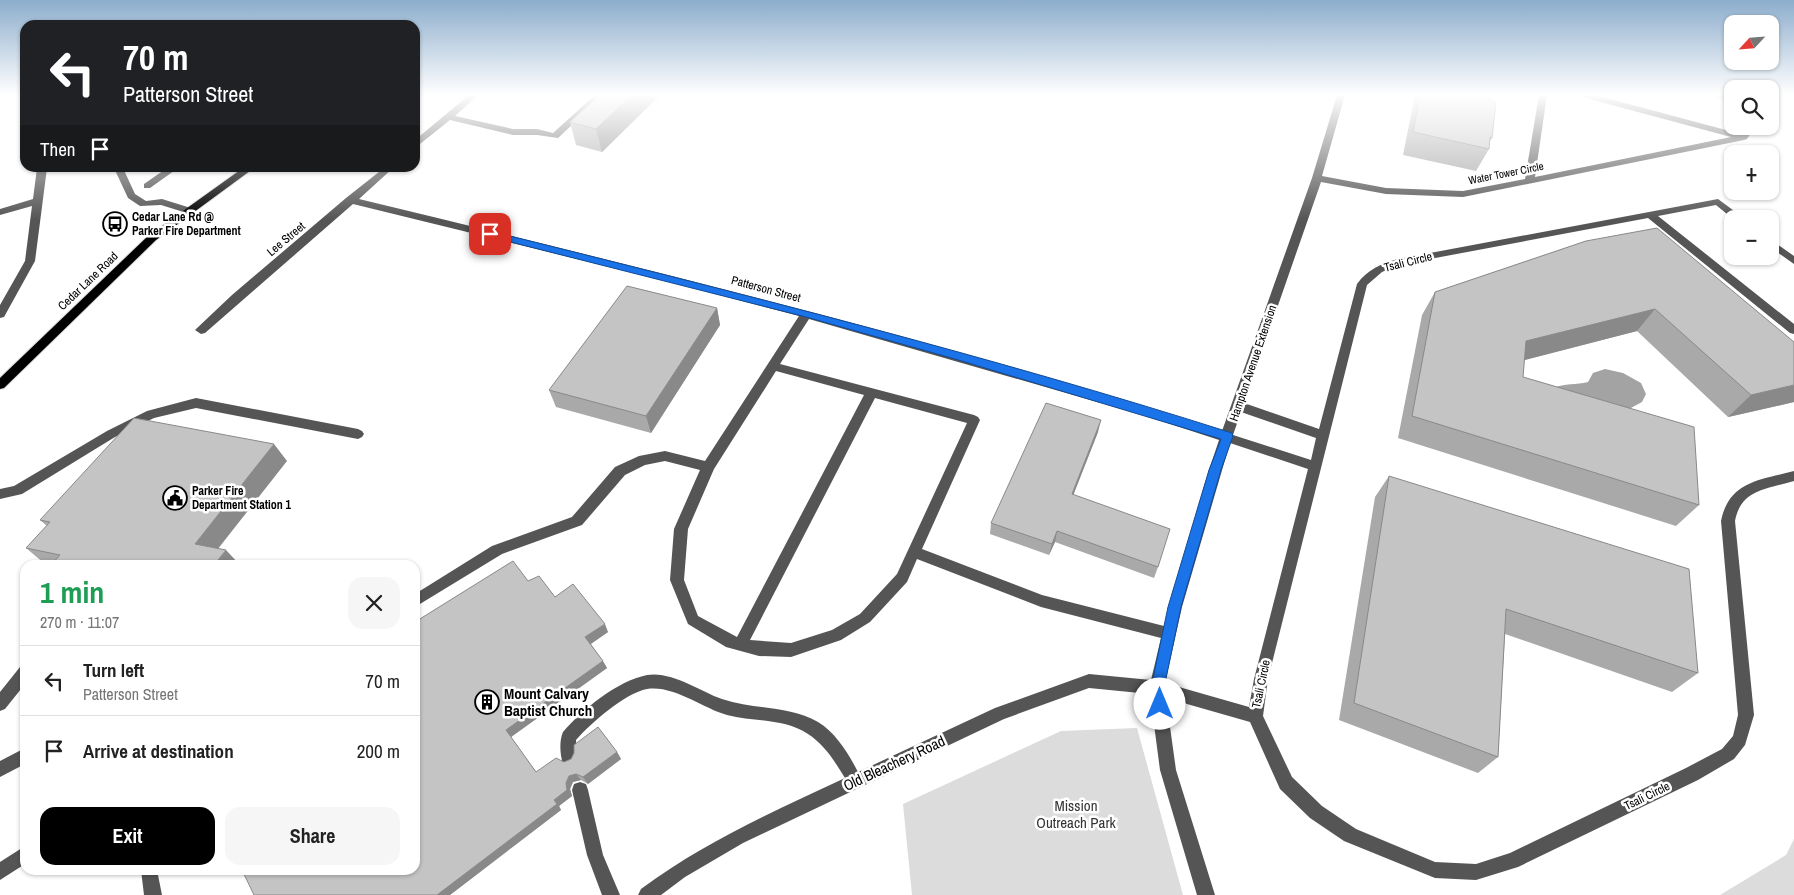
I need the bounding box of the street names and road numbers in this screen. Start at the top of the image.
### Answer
street label: Water Tower Circle [1467,159,1545,187]
street label: Lee Street [263,218,309,260]
street label: Cedar Lane Road [55,248,121,314]
street label: Tsali Circle [1382,248,1434,276]
street label: Patterson Street [730,272,803,306]
street label: Hampton Avenue Extension [1226,303,1280,423]
street label: Tsali Circle [1248,658,1274,710]
street label: Old Bleachery Road [840,730,948,796]
street label: Tsali Circle [1622,778,1672,814]

